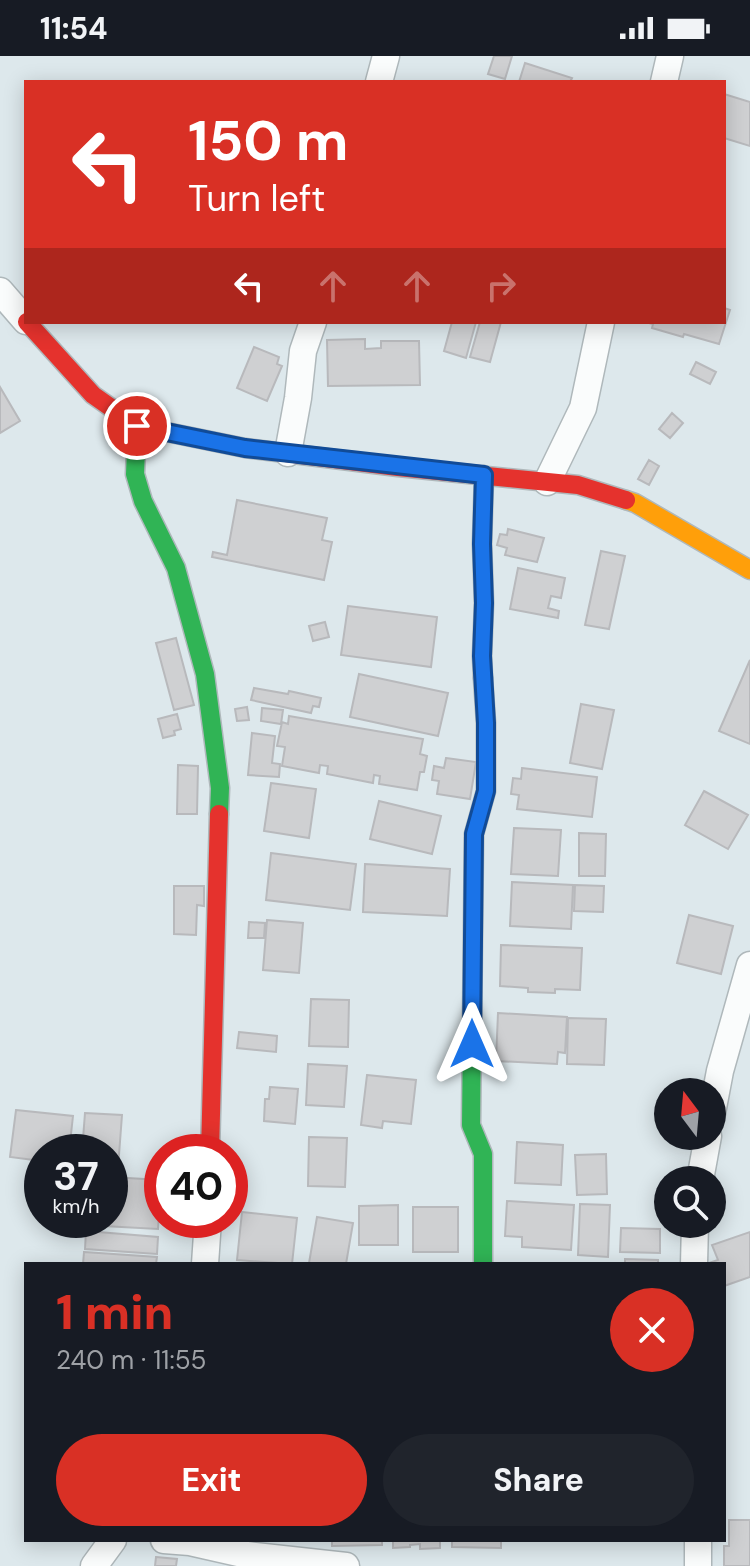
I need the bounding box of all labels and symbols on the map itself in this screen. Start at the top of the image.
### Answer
pin [103,392,171,460]
position arrow [430,1002,514,1086]
north arrow [654,1078,726,1150]
speed limit sign: 40 [144,1134,248,1238]

